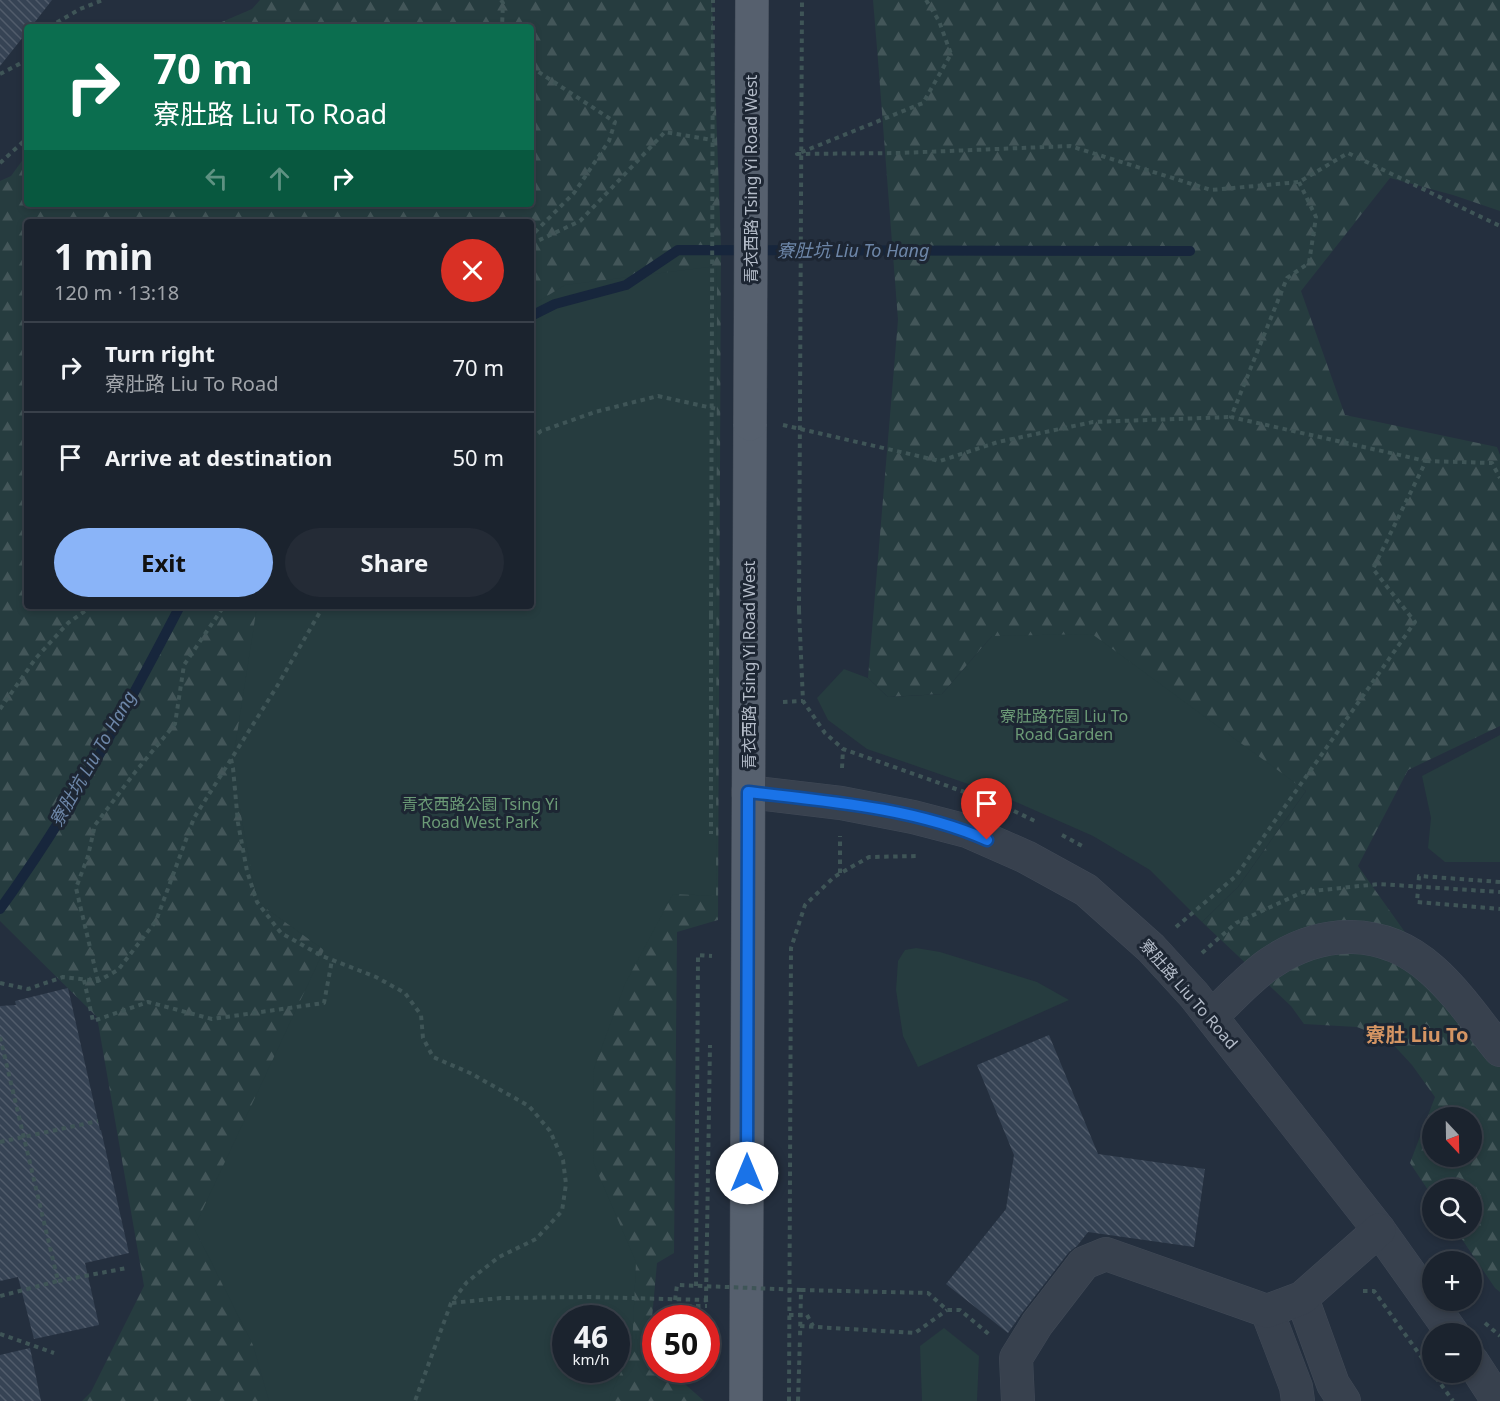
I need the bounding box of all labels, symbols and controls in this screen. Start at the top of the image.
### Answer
text: 70 m [153,39,253,96]
icon: right [54,48,132,126]
street label: 青衣西路 Tsing Yi Road West [740,74,762,283]
text: 寮肚路 Liu To Road [153,95,387,132]
icon: left [200,162,233,195]
icon: ahead [263,162,296,195]
icon: right [326,162,359,195]
text: 1 min [54,232,153,281]
water label: 寮肚坑 Liu To Hang [777,238,929,262]
button: close [441,239,504,302]
text: 120 m · 13:18 [54,279,179,306]
text: Turn right [105,338,215,368]
icon: right [54,351,87,384]
text: 70 m [453,352,504,382]
text: 寮肚路 Liu To Road [105,370,278,397]
icon: arrive [54,441,87,474]
text: Arrive at destination [105,442,332,472]
text: 50 m [453,442,504,472]
button: Exit [54,528,273,597]
button: Share [285,528,504,597]
street label: 青衣西路 Tsing Yi Road West [738,560,760,769]
water label: 寮肚坑 Liu To Hang [44,686,141,831]
park label: 寮肚路花園 Liu To Road Garden [1000,705,1128,745]
pin [961,778,1012,840]
icon: arrive [970,787,1003,820]
park label: 青衣西路公園 Tsing Yi Road West Park [402,793,558,833]
street label: 寮肚路 Liu To Road [1135,934,1243,1054]
district label: 寮肚 Liu To [1365,1021,1469,1048]
north arrow [1422,1107,1482,1167]
map controls [1422,1107,1482,1383]
position arrow [715,1141,779,1205]
button: search [1422,1179,1482,1239]
button: + [1422,1251,1482,1311]
speed limit sign: 50 [642,1305,720,1383]
text: 46 [574,1316,608,1357]
button: − [1422,1323,1482,1383]
text: km/h [573,1349,609,1369]

